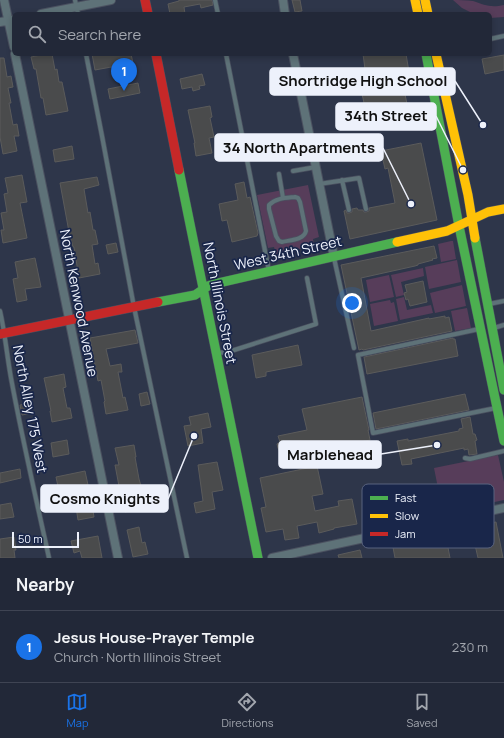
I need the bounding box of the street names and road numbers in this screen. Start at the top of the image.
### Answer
street label: North Kenwood Avenue [56,228,103,378]
street label: West 34th Street [232,231,344,274]
street label: North Illinois Street [199,240,242,366]
street label: North Alley 175 West [9,343,52,475]

